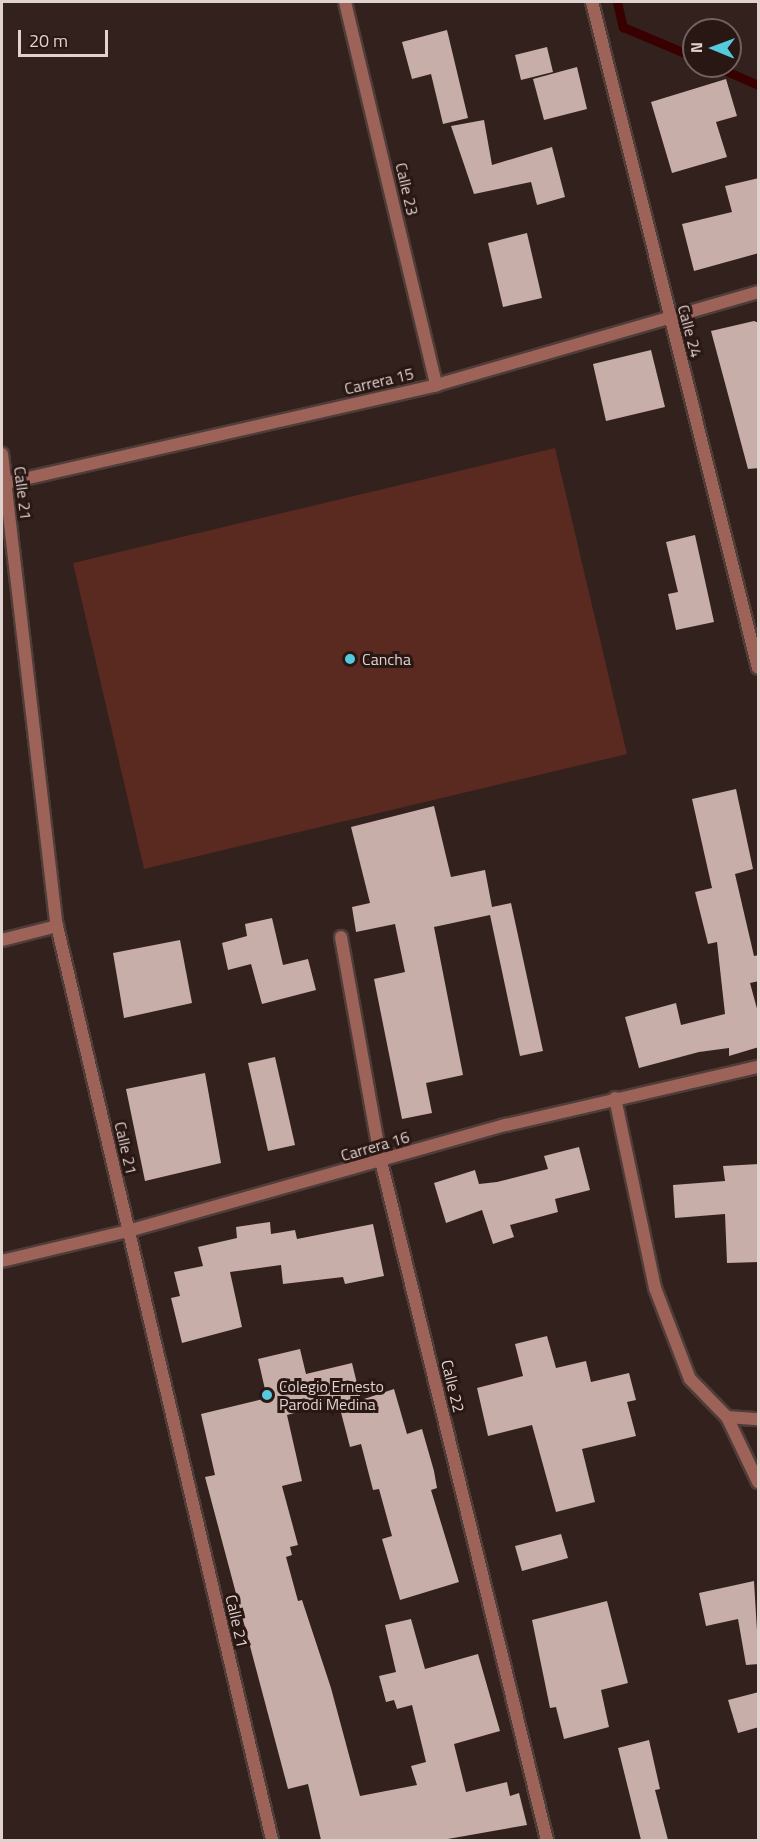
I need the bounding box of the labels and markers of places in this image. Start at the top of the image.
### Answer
place label: Cancha [362,649,411,669]
marker: Cancha [343,652,357,666]
place label: Colegio Ernesto Parodi Medina [279,1376,384,1414]
marker: Colegio Ernesto Parodi Medina [260,1388,274,1402]

